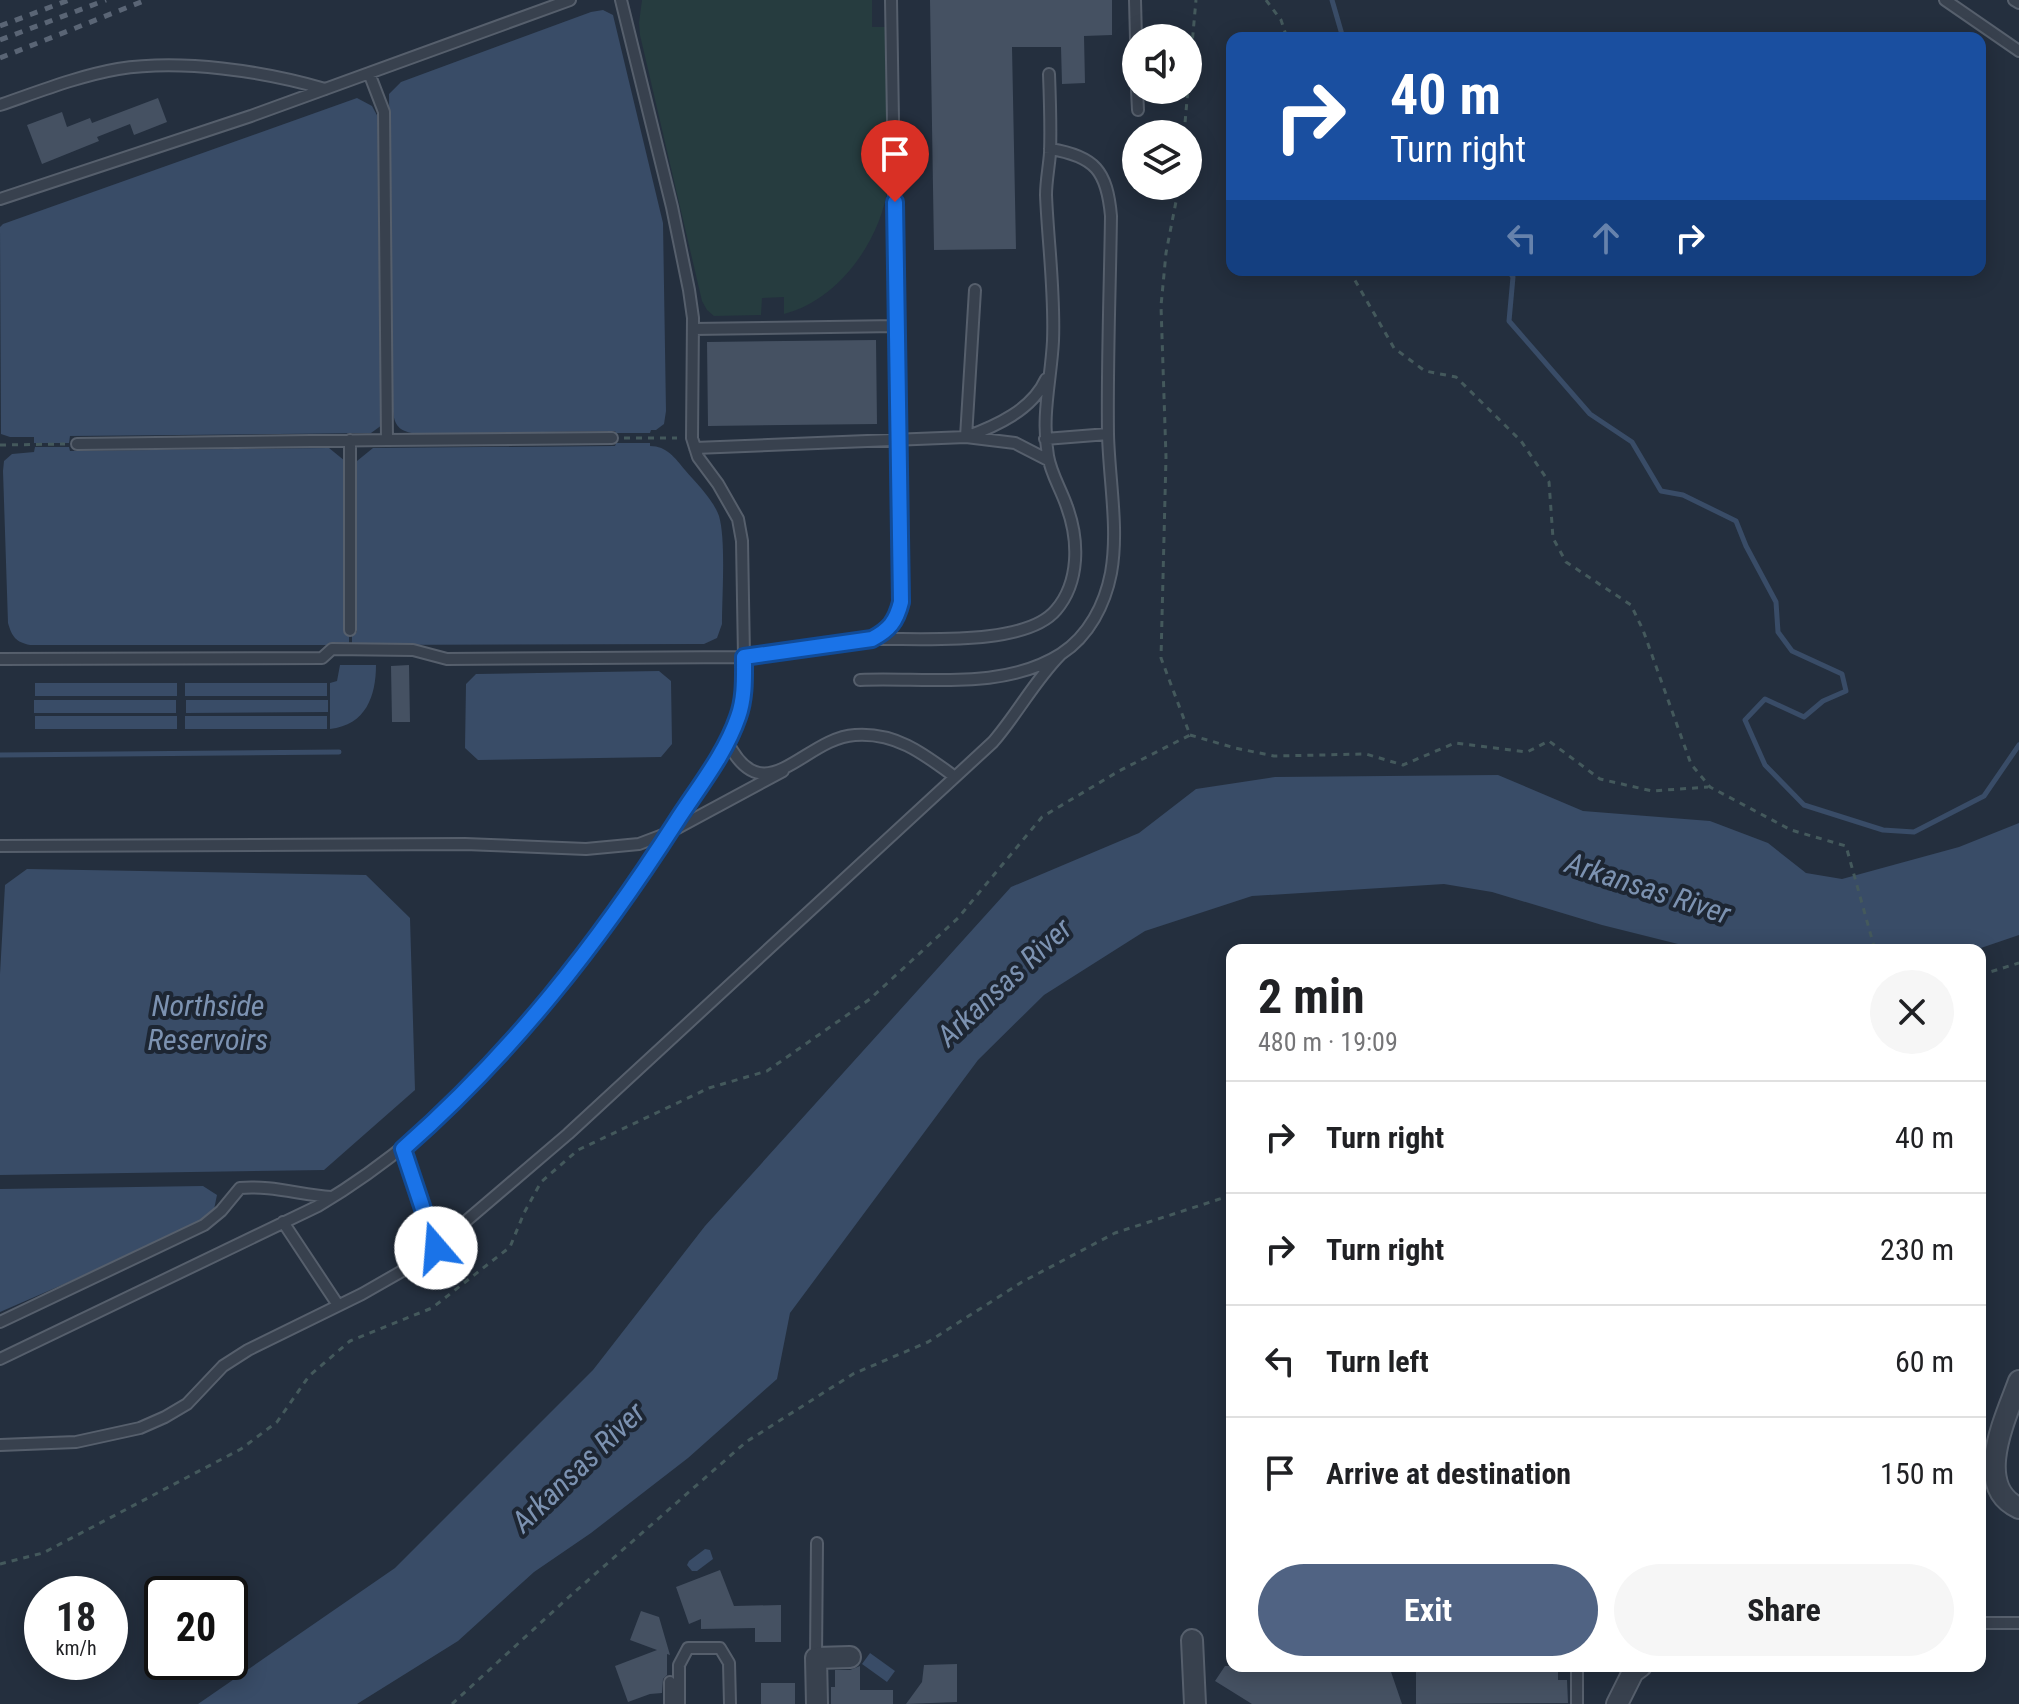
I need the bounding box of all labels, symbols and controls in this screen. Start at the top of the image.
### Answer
map controls [1122,24,1202,200]
button: sound [1122,24,1202,104]
text: 40 m [1390,62,1501,128]
icon: right [1258,64,1362,168]
pin [861,120,929,202]
button: layers [1122,120,1202,200]
text: Turn right [1390,129,1526,171]
icon: arrive [873,132,917,176]
icon: left [1500,216,1544,260]
icon: ahead [1584,216,1628,260]
icon: right [1668,216,1712,260]
water label: Arkansas River [1560,845,1736,931]
water label: Arkansas River [929,910,1079,1054]
text: 2 min [1258,968,1365,1025]
button: close [1870,970,1954,1054]
water label: Northside Reservoirs [148,988,268,1057]
text: 480 m · 19:09 [1258,1027,1398,1057]
icon: right [1258,1115,1302,1159]
text: Turn right [1326,1120,1444,1155]
text: 40 m [1895,1120,1954,1155]
position arrow [394,1206,478,1290]
icon: right [1258,1227,1302,1271]
text: Turn right [1326,1232,1444,1267]
text: 230 m [1880,1232,1954,1267]
icon: left [1258,1339,1302,1383]
text: Turn left [1326,1344,1429,1379]
text: 60 m [1895,1344,1954,1379]
water label: Arkansas River [504,1394,652,1540]
icon: arrive [1258,1451,1302,1495]
text: Arrive at destination [1326,1456,1571,1491]
text: 150 m [1880,1456,1954,1491]
button: Exit [1258,1564,1598,1656]
button: Share [1614,1564,1954,1656]
speed limit sign: 20 [144,1576,248,1680]
text: 18 [56,1594,96,1641]
text: km/h [55,1636,97,1660]

